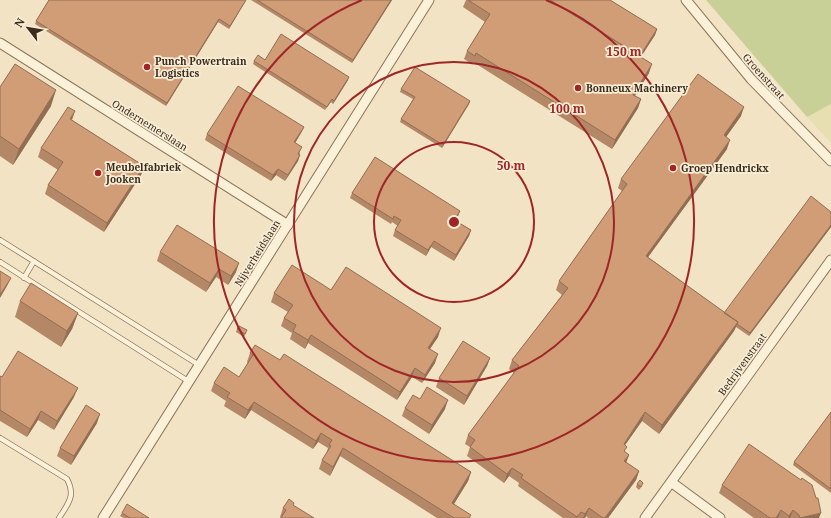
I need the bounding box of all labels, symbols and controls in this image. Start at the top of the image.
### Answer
north arrow [8,8,48,48]
text: N [10,15,28,30]
text: 150 m [606,43,642,60]
street label: Groenstraat [740,50,789,102]
place label: Punch Powertrain Logistics [155,54,247,80]
marker: Punch Powertrain Logistics [142,62,152,72]
place label: Bonneux Machinery [586,81,688,95]
marker: Bonneux Machinery [573,83,583,93]
street label: Ondernemerslaan [110,96,191,154]
text: 100 m [549,100,585,117]
text: 50 m [497,157,525,174]
place label: Meubelfabriek Jooken [105,160,182,186]
place label: Groep Hendrickx [681,161,769,175]
marker: Groep Hendrickx [668,163,678,173]
marker: Meubelfabriek Jooken [93,168,103,178]
centre of rings [447,215,461,229]
street label: Nijverheidslaan [231,217,283,289]
street label: Bedrijvenstraat [715,330,770,398]

